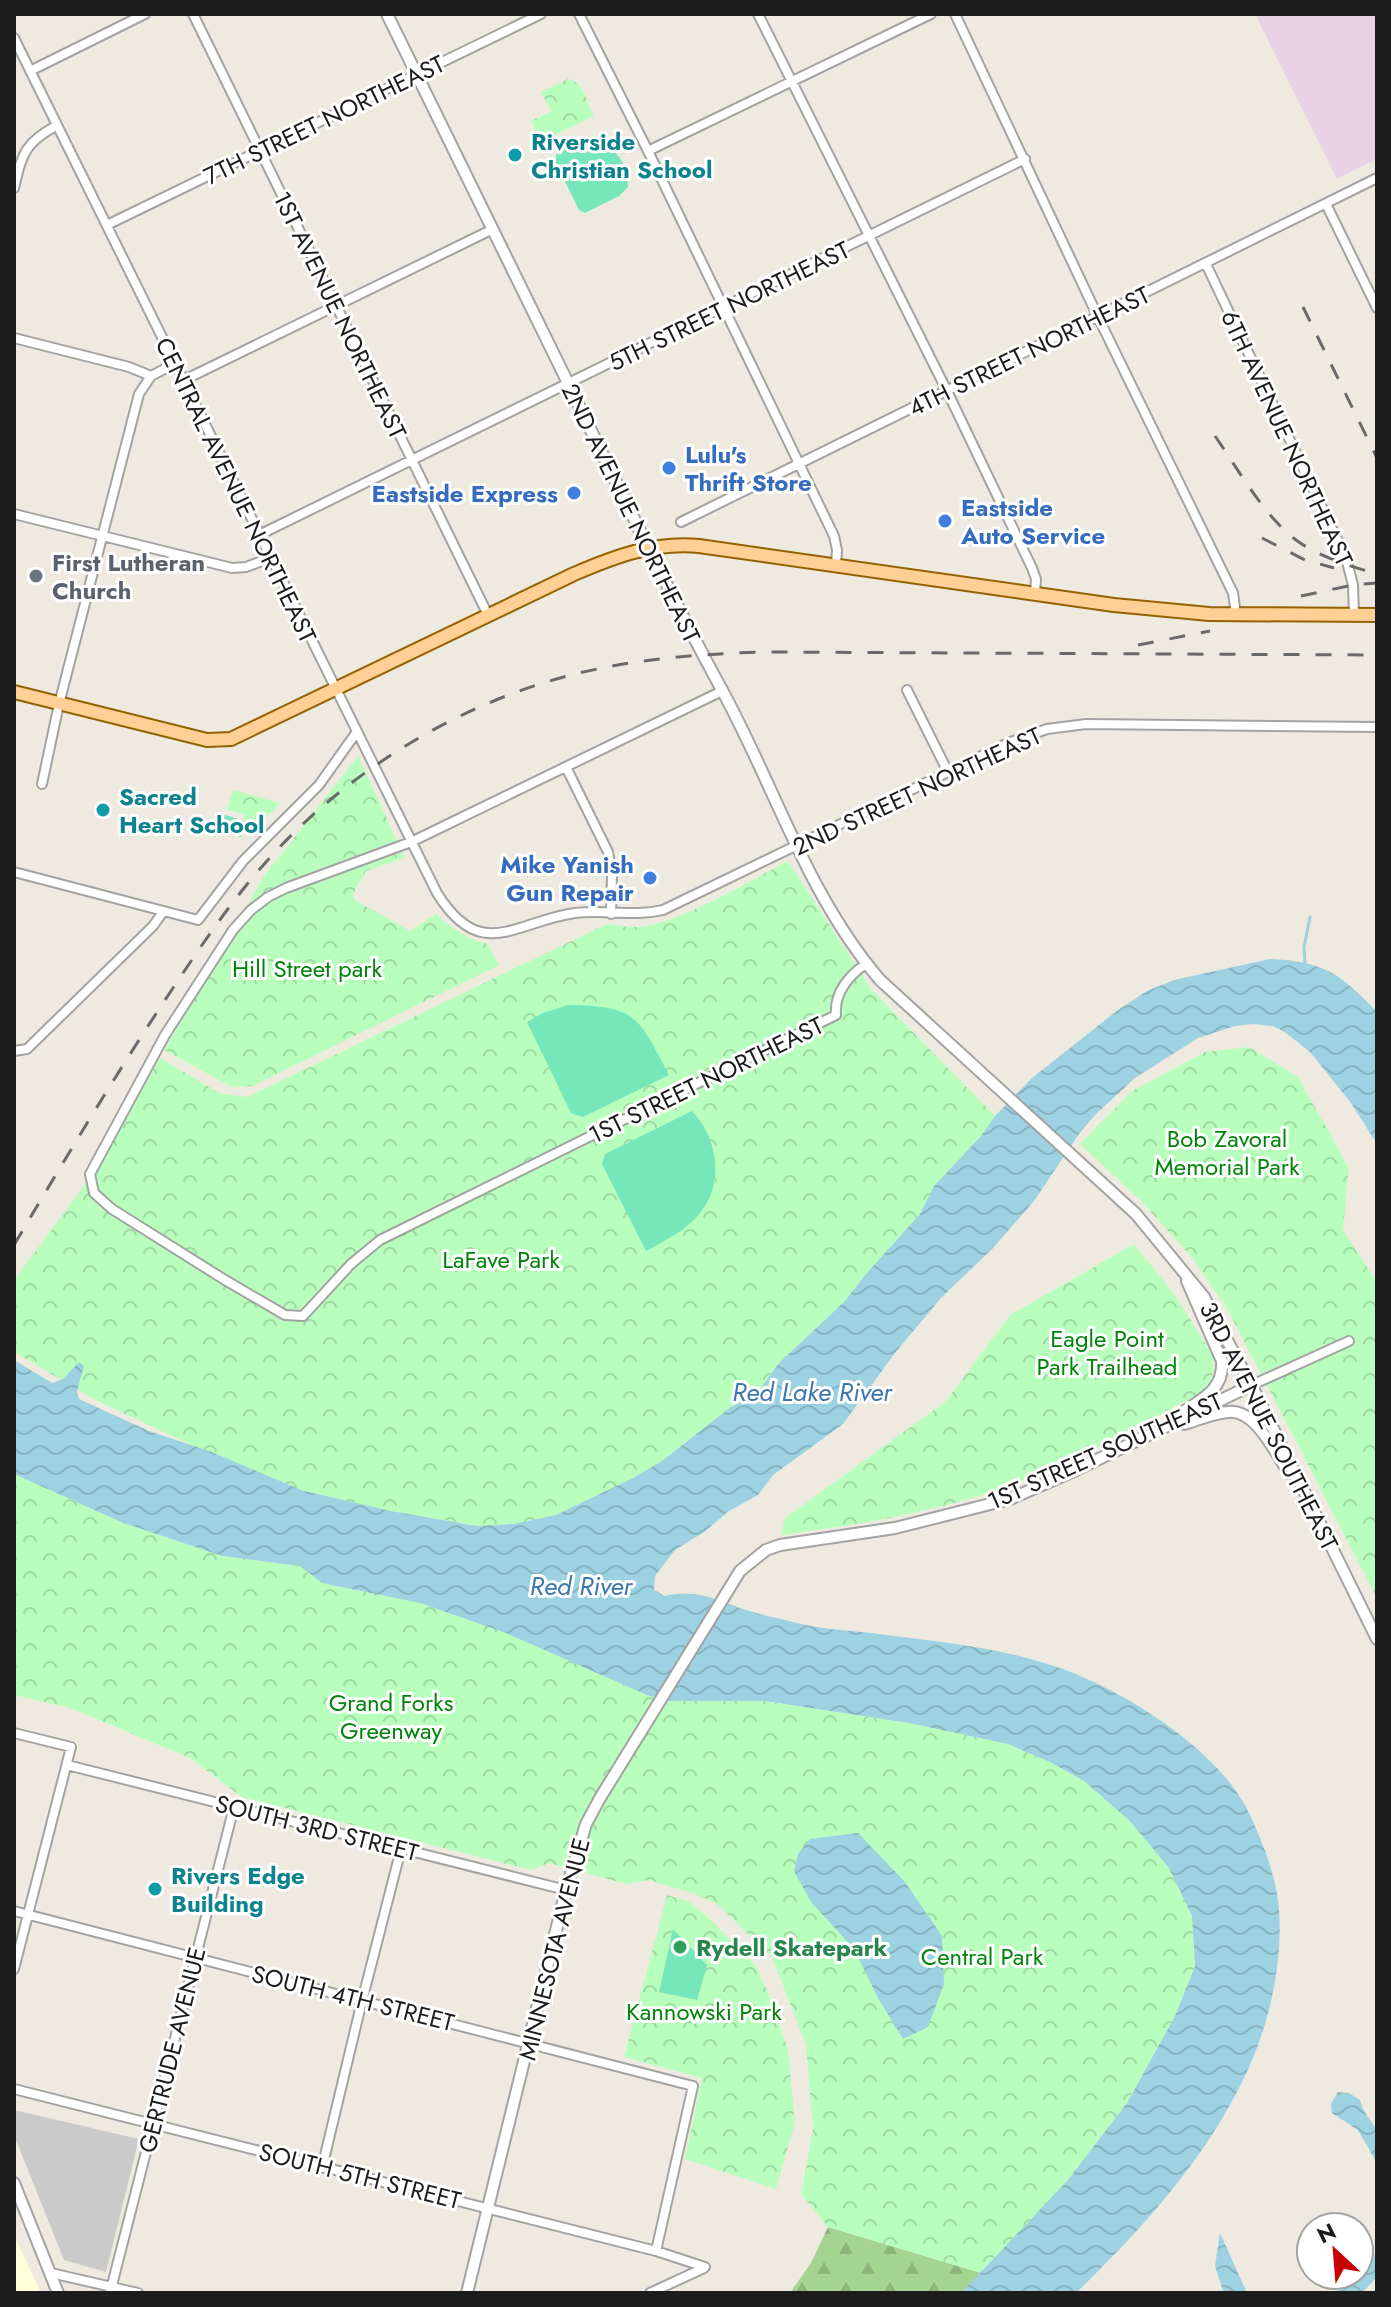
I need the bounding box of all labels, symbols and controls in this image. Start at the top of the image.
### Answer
street label: 7TH STREET NORTHEAST [198,46,450,194]
place label: Riverside Christian School [531,124,712,187]
marker: Riverside Christian School [506,146,524,164]
street label: 1ST AVENUE NORTHEAST [265,185,415,445]
street label: 5TH STREET NORTHEAST [603,232,855,380]
street label: 4TH STREET NORTHEAST [902,277,1156,425]
street label: 6TH AVENUE NORTHEAST [1212,304,1362,572]
street label: CENTRAL AVENUE NORTHEAST [147,331,325,649]
street label: 2ND AVENUE NORTHEAST [553,377,709,649]
place label: Lulu's Thrift Store [685,437,812,500]
marker: Lulu's Thrift Store [660,459,678,477]
place label: Eastside Express [371,476,558,511]
marker: Eastside Express [565,484,583,502]
place label: Eastside Auto Service [960,490,1105,553]
marker: Eastside Auto Service [936,512,954,530]
place label: First Lutheran Church [52,545,205,608]
marker: First Lutheran Church [27,567,45,585]
street label: 2ND STREET NORTHEAST [787,718,1047,864]
place label: Sacred Heart School [119,779,265,842]
marker: Sacred Heart School [94,801,112,819]
place label: Mike Yanish Gun Repair [500,847,634,910]
marker: Mike Yanish Gun Repair [641,869,659,887]
park label: Hill Street park [232,951,382,986]
street label: 1ST STREET NORTHEAST [583,1008,829,1152]
park label: Bob Zavoral Memorial Park [1154,1121,1300,1184]
park label: LaFave Park [442,1242,560,1277]
street label: 3RD AVENUE SOUTHEAST [1191,1295,1347,1557]
park label: Eagle Point Park Trailhead [1037,1321,1177,1384]
water label: Red Lake River [732,1373,893,1411]
street label: 1ST STREET SOUTHEAST [982,1383,1228,1519]
water label: Red River [530,1567,634,1605]
park label: Grand Forks Greenway [329,1685,453,1748]
street label: SOUTH 3RD STREET [212,1786,422,1870]
street label: MINNESOTA AVENUE [509,1834,599,2064]
place label: Rivers Edge Building [171,1858,305,1921]
marker: Rivers Edge Building [146,1880,164,1898]
place label: Rydell Skatepark [696,1930,888,1965]
marker: Rydell Skatepark [671,1938,689,1956]
park label: Central Park [921,1939,1044,1974]
street label: GERTRUDE AVENUE [130,1943,214,2157]
street label: SOUTH 4TH STREET [248,1956,458,2040]
park label: Kannowski Park [626,1994,782,2029]
street label: SOUTH 5TH STREET [255,2134,465,2218]
north arrow [1295,2211,1375,2291]
text: N [1311,2215,1341,2251]

